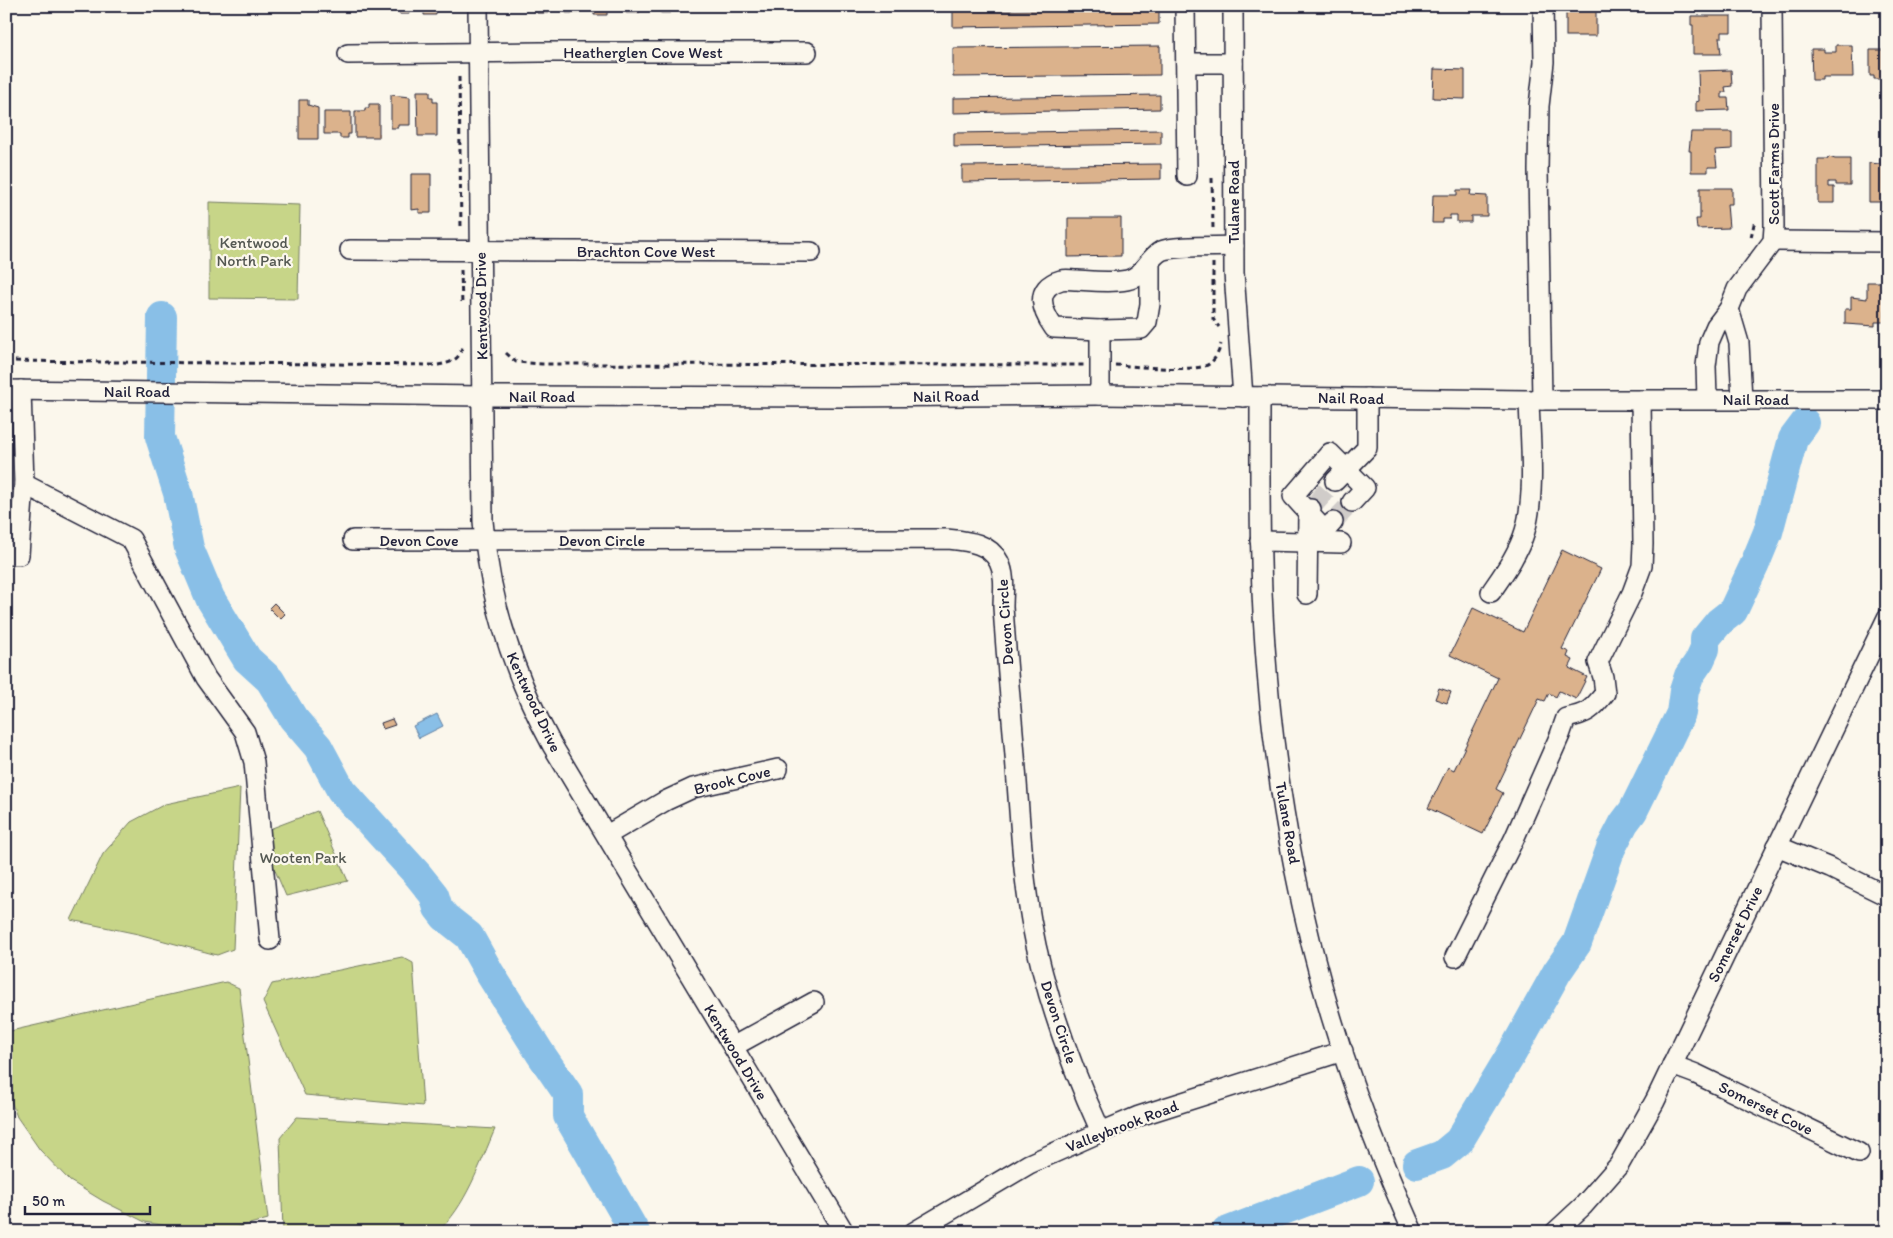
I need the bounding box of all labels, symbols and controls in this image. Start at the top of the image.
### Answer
street label: Heatherglen Cove West [563,43,723,62]
street label: Scott Farms Drive [1764,103,1783,225]
street label: Tulane Road [1224,160,1243,244]
park label: Kentwood North Park [217,233,291,270]
street label: Brachton Cove West [577,242,715,261]
street label: Kentwood Drive [471,252,491,360]
street label: Nail Road [104,382,171,401]
street label: Nail Road [913,386,980,406]
street label: Nail Road [509,387,576,406]
street label: Nail Road [1318,388,1385,408]
street label: Nail Road [1723,390,1790,409]
street label: Devon Cove [379,531,459,550]
street label: Devon Circle [559,531,645,550]
street label: Devon Circle [993,578,1017,666]
street label: Kentwood Drive [503,649,565,755]
street label: Brook Cove [692,761,772,799]
street label: Tulane Road [1271,780,1305,866]
park label: Wooten Park [260,848,347,867]
street label: Somerset Drive [1704,883,1766,985]
street label: Devon Circle [1037,978,1081,1066]
street label: Kentwood Drive [700,1001,772,1103]
street label: Somerset Cove [1716,1077,1816,1139]
street label: Valleybrook Road [1063,1096,1181,1156]
scale bar [25,1183,150,1215]
text: 50 m [32,1192,65,1210]

